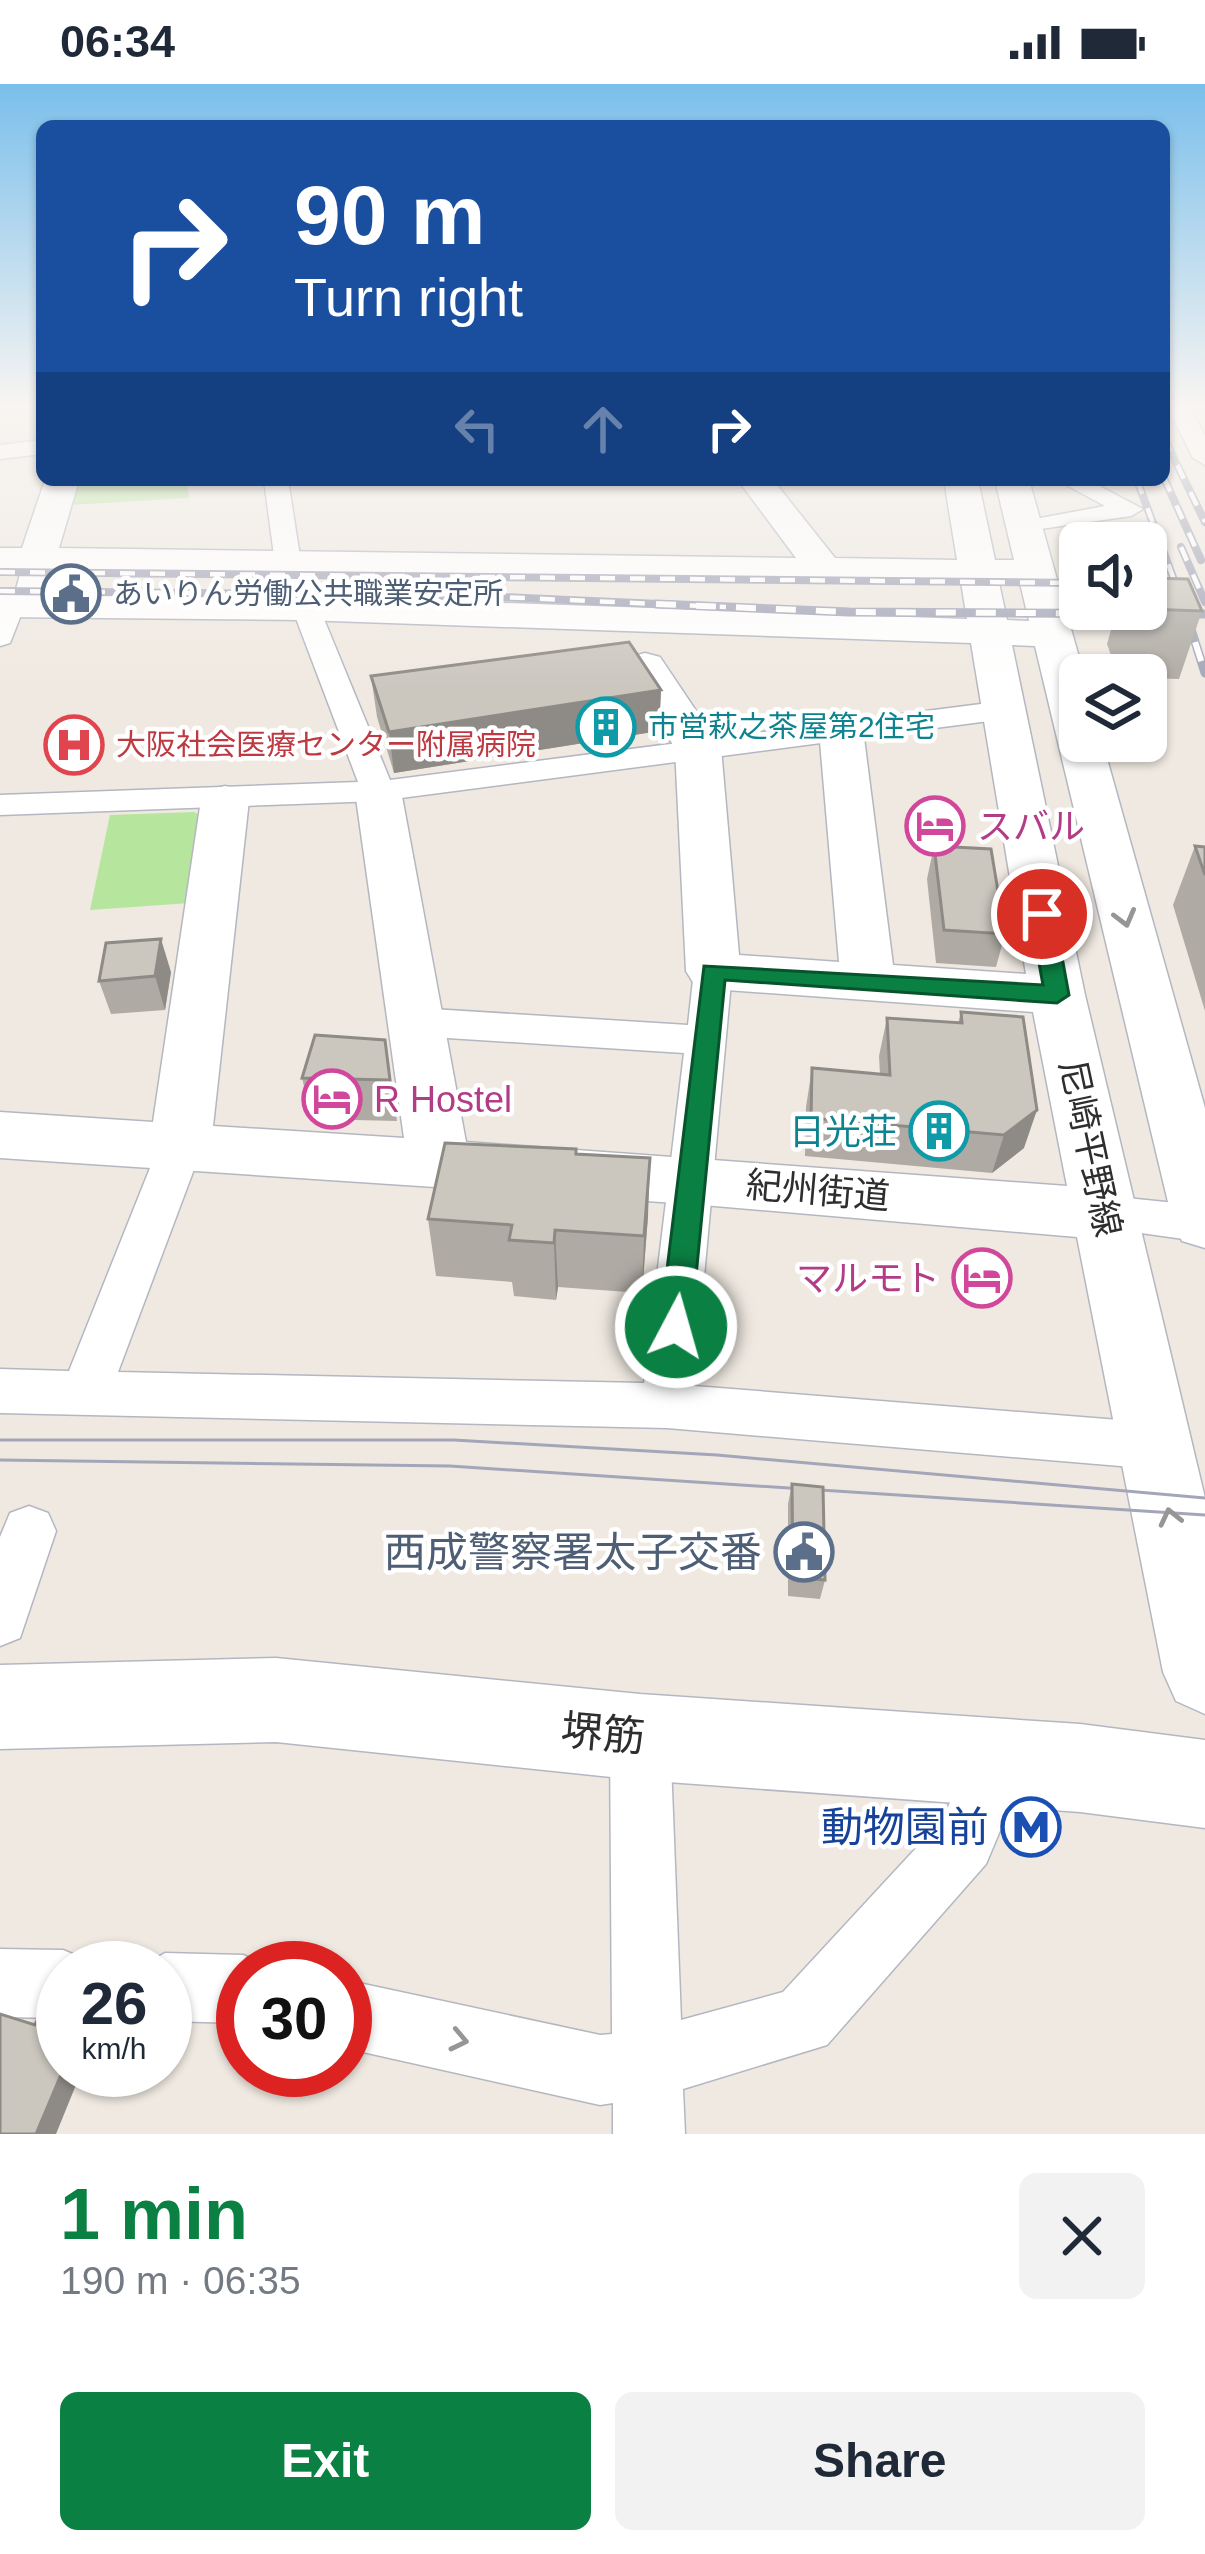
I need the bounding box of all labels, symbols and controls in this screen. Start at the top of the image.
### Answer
text: 06:34 [60,16,175,67]
icon: right [96,168,252,324]
text: 90 m [294,168,485,262]
text: Turn right [294,267,523,327]
icon: left [444,396,510,462]
icon: ahead [570,396,636,462]
icon: right [696,396,762,462]
map controls [1059,522,1167,762]
button: sound [1059,522,1167,630]
public building icon: あいりん労働公共職業安定所 [40,563,102,625]
place label: あいりん労働公共職業安定所 [113,577,503,610]
button: layers [1059,654,1167,762]
building icon: 市営萩之茶屋第2住宅 [575,696,637,758]
place label: 市営萩之茶屋第2住宅 [648,710,935,743]
hospital icon: 大阪社会医療センター附属病院 [43,714,105,776]
place label: 大阪社会医療センター附属病院 [116,728,536,761]
hotel icon: スバル [904,795,966,857]
place label: スバル [977,806,1085,847]
pin [991,863,1093,965]
icon: arrive [1009,881,1075,947]
one-way arrow [1111,908,1136,928]
street label: 尼崎平野線 [1052,1056,1129,1240]
hotel icon: R Hostel [301,1068,363,1130]
place label: R Hostel [374,1079,512,1120]
building icon: 日光荘 [908,1100,970,1162]
place label: 日光荘 [789,1111,897,1152]
street label: 紀州街道 [744,1164,891,1217]
hotel icon: マルモト [951,1247,1013,1309]
place label: マルモト [796,1258,940,1299]
position arrow [613,1264,739,1390]
one-way arrow [1159,1507,1184,1527]
public building icon: 西成警察署太子交番 [773,1521,835,1583]
place label: 西成警察署太子交番 [384,1529,762,1576]
street label: 堺筋 [559,1706,647,1761]
metro station icon: 動物園前 [1000,1796,1062,1858]
place label: 動物園前 [821,1804,989,1851]
speed limit sign: 30 [216,1941,372,2097]
text: 26 [81,1970,147,2037]
one-way arrow [449,2026,469,2051]
text: km/h [81,2032,147,2065]
button: close [1019,2173,1145,2299]
text: 1 min [60,2174,248,2254]
text: 190 m · 06:35 [60,2259,301,2302]
button: Exit [60,2392,591,2530]
button: Share [615,2392,1145,2530]

